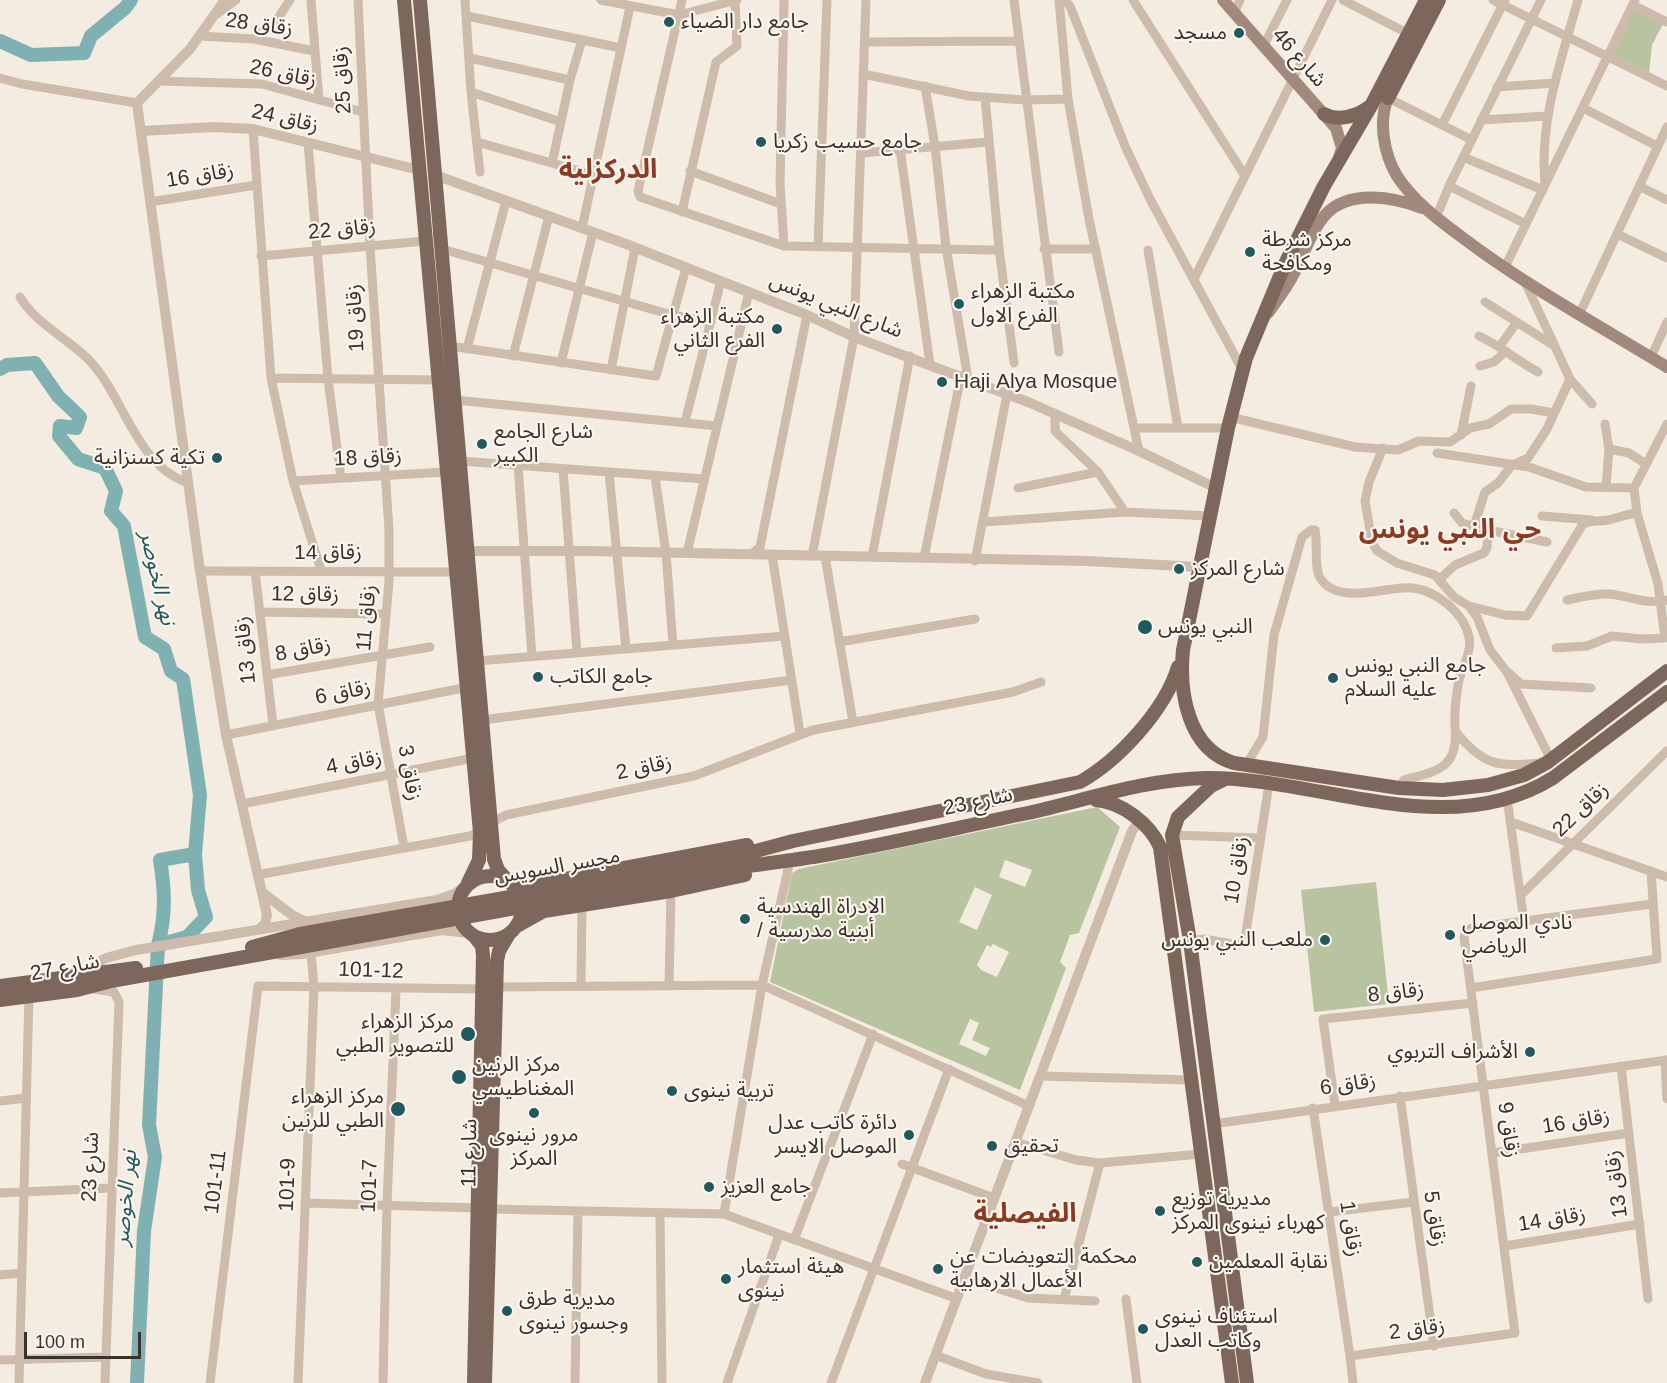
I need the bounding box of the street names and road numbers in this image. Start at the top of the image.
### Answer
street label: زقاق 28 [224,8,294,42]
street label: شارع 46 [1266,23,1332,93]
street label: زقاق 25 [329,45,357,115]
street label: زقاق 26 [247,55,319,93]
street label: زقاق 24 [249,99,321,139]
street label: زقاق 16 [164,158,236,194]
street label: زقاق 22 [307,214,377,246]
street label: شارع النبي يونس [766,268,906,344]
street label: زقاق 19 [342,283,370,353]
street label: زقاق 18 [333,444,403,472]
street label: زقاق 14 [294,540,362,566]
street label: زقاق 12 [271,582,339,608]
street label: زقاق 11 [352,584,382,652]
street label: زقاق 13 [230,615,262,685]
street label: زقاق 8 [273,632,333,668]
street label: زقاق 6 [313,675,373,711]
street label: زقاق 3 [392,743,426,803]
street label: زقاق 4 [324,745,384,781]
street label: زقاق 2 [614,750,674,786]
street label: زقاق 22 [1548,777,1614,843]
street label: شارع 23 [941,782,1015,822]
street label: زقاق 10 [1219,834,1255,906]
street label: مجسر السويس [492,844,622,890]
street label: شارع 27 [28,949,102,987]
street label: 101-12 [338,957,404,985]
street label: زقاق 8 [1367,978,1425,1008]
street label: زقاق 6 [1318,1069,1378,1101]
street label: زقاق 9 [1492,1100,1524,1160]
street label: زقاق 16 [1540,1104,1612,1140]
street label: شارع 11 [457,1119,483,1187]
street label: شارع 23 [77,1132,105,1202]
street label: 101-11 [200,1149,232,1215]
street label: زقاق 13 [1600,1149,1634,1219]
street label: 101-9 [274,1158,302,1212]
street label: 101-7 [356,1159,384,1213]
street label: زقاق 5 [1418,1189,1450,1249]
street label: زقاق 1 [1334,1199,1366,1259]
street label: زقاق 14 [1516,1202,1588,1238]
street label: زقاق 2 [1388,1314,1446,1346]

